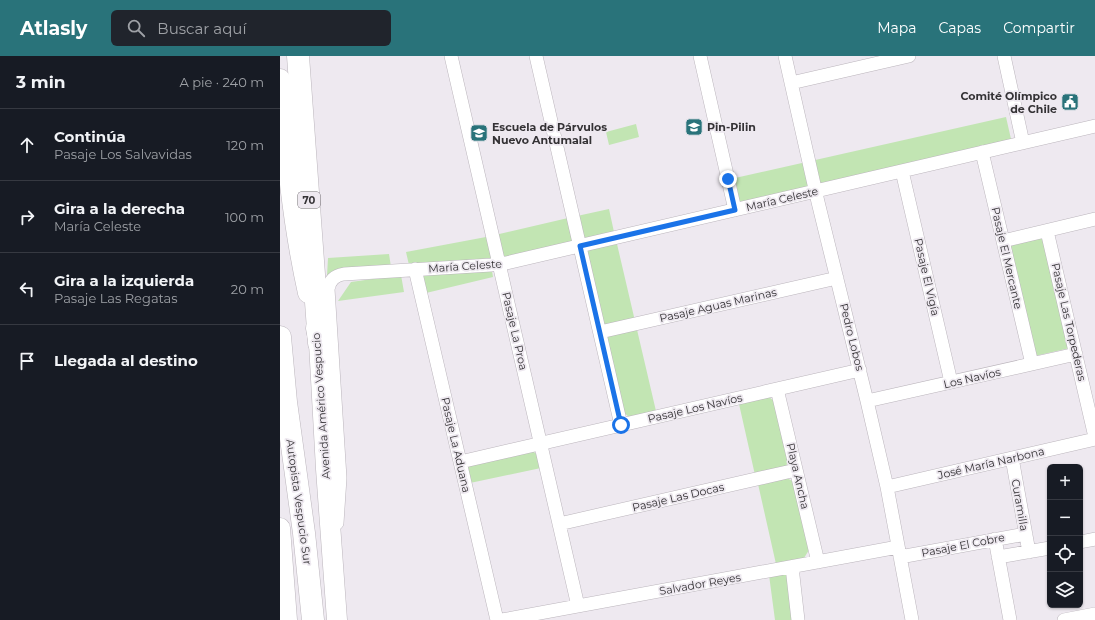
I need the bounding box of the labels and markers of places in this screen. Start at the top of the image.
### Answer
place label: Comité Olímpico de Chile [961,89,1057,116]
public building icon: Comité Olímpico de Chile [1060,92,1080,112]
school or university icon: Pin-Pilin [684,117,704,137]
place label: Escuela de Párvulos Nuevo Antumalal [492,120,607,147]
place label: Pin-Pilin [707,120,756,134]
school or university icon: Escuela de Párvulos Nuevo Antumalal [469,123,489,143]

